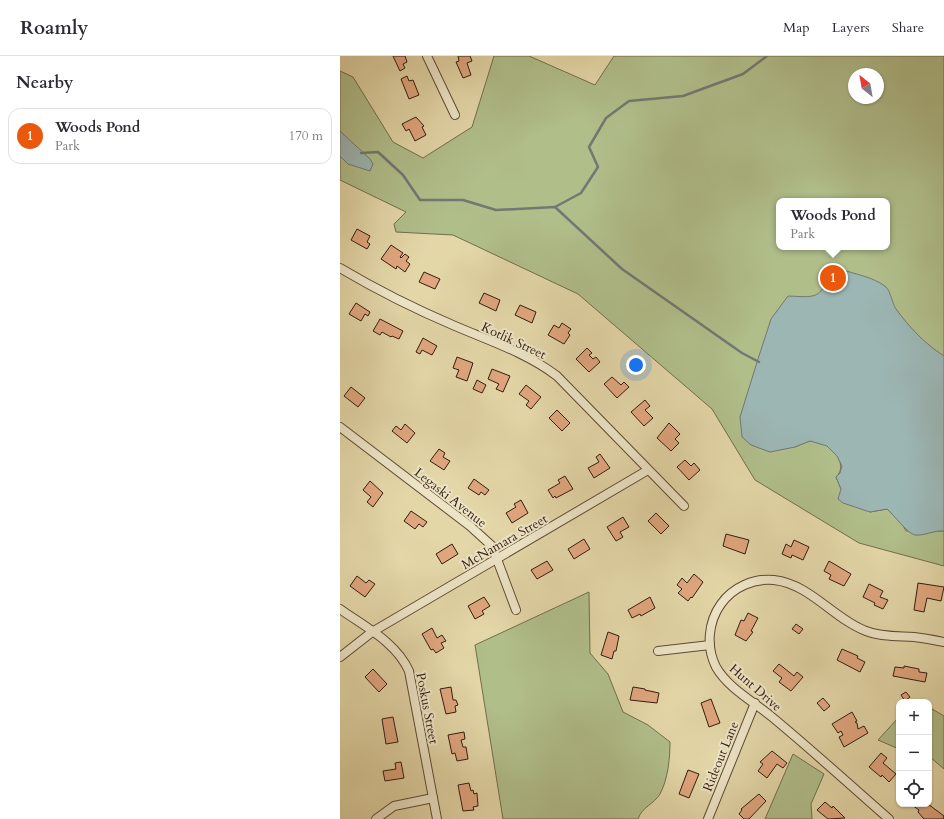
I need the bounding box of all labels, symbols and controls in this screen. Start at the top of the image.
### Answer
text: Roamly [20,15,88,41]
text: Map [783,18,810,37]
text: Layers [832,18,870,37]
text: Share [892,18,924,37]
north arrow [848,68,884,104]
text: Nearby [16,71,73,94]
text: Woods Pond [55,117,140,137]
text: 1 [27,127,33,145]
text: 170 m [289,127,323,145]
text: Park [55,137,80,155]
popup [776,198,890,250]
text: Woods Pond [790,205,876,225]
text: Park [790,225,815,243]
pin: 1 [820,263,846,293]
street label: Kotlik Street [478,318,549,364]
your location [626,355,646,375]
street label: Legaski Avenue [410,464,490,532]
street label: McNamara Street [458,510,551,574]
street label: Hunt Drive [725,660,786,716]
street label: Poskus Street [411,671,443,745]
map controls [896,699,932,807]
button: + [896,699,932,735]
street label: Rideout Lane [699,719,743,794]
button: − [896,735,932,771]
button: locate [896,771,932,807]

